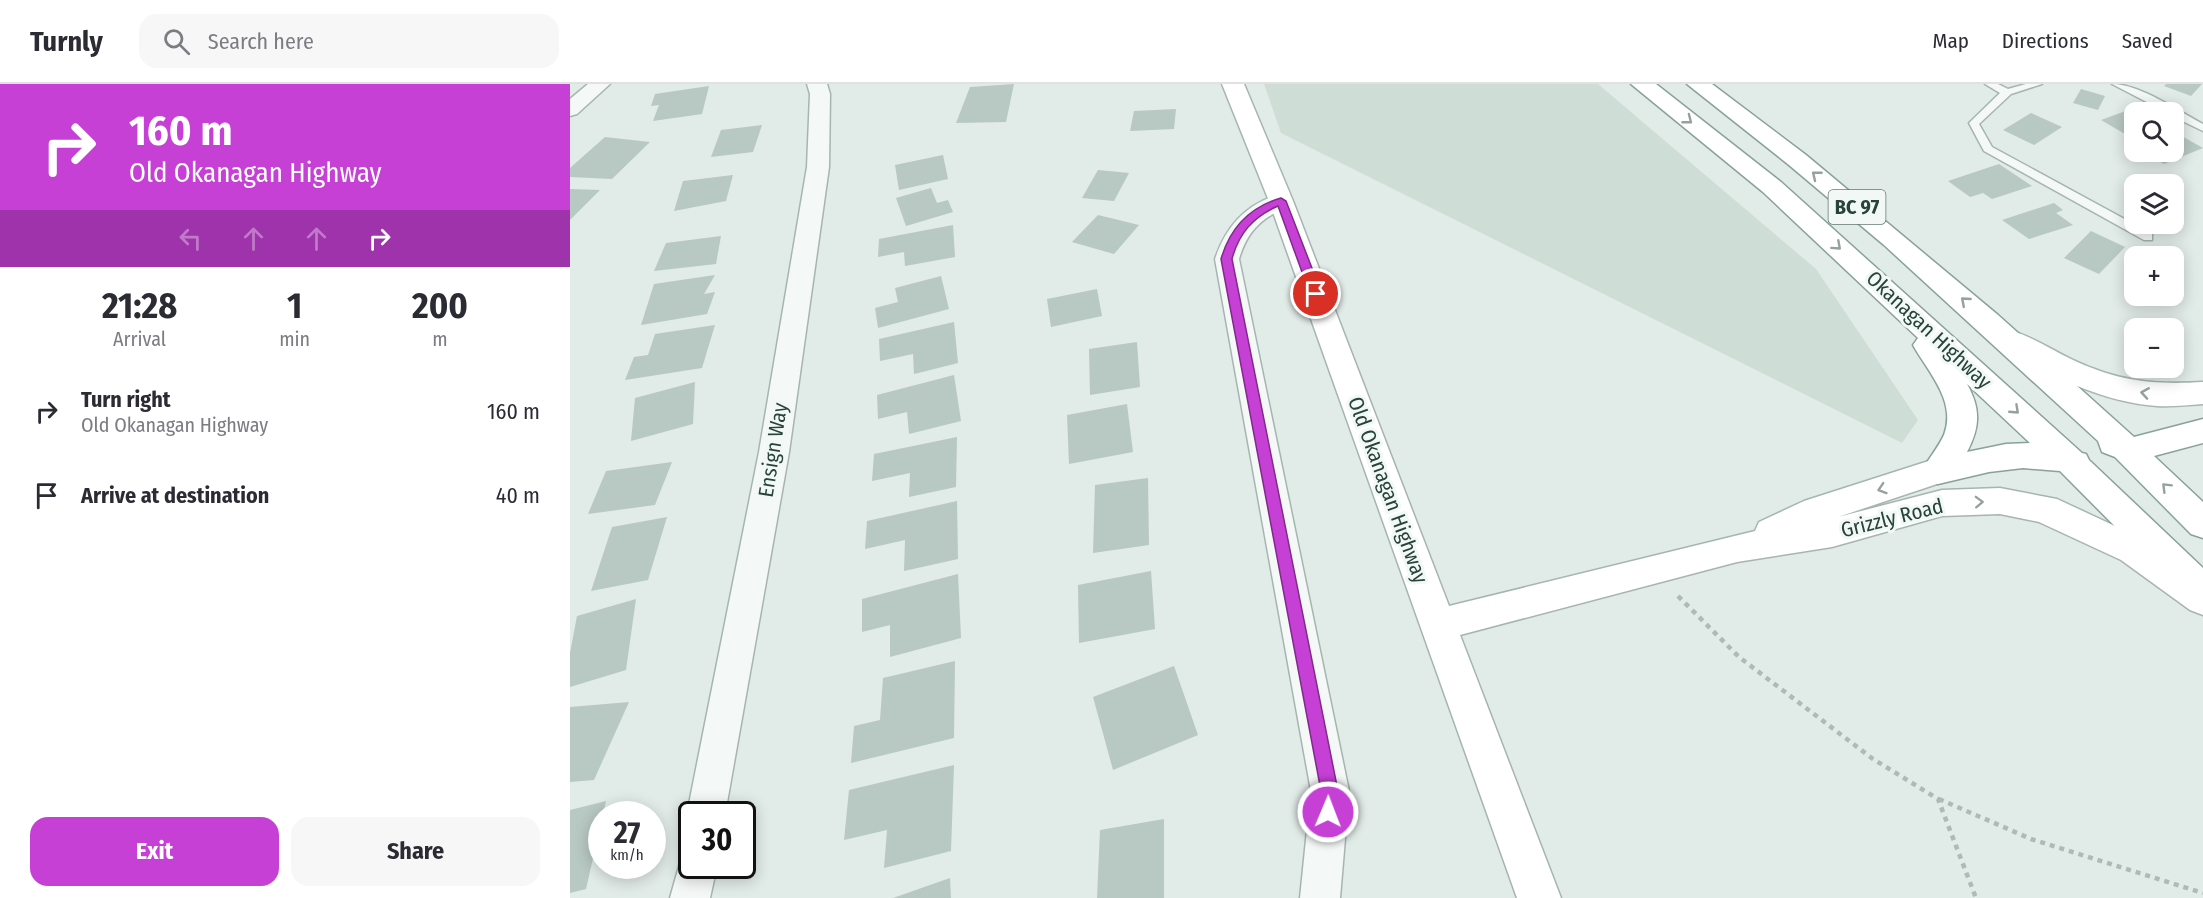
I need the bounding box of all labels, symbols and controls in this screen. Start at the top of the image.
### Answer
search box [139,14,559,68]
text: Turnly [30,25,103,58]
icon: search [160,25,193,58]
text: Search here [208,28,314,55]
text: Map [1932,28,1969,54]
text: Directions [2002,28,2089,54]
text: Saved [2122,28,2173,54]
map controls [2124,102,2184,378]
button: search [2124,102,2184,162]
text: 160 m [129,106,232,156]
icon: right [30,108,108,186]
one-way arrow [1681,113,1692,124]
text: Old Okanagan Highway [129,157,382,189]
one-way arrow [1812,171,1823,182]
button: layers [2124,174,2184,234]
road number: BC 97 [1828,190,1886,224]
icon: left [174,222,207,255]
icon: ahead [237,222,270,255]
icon: ahead [300,222,333,255]
icon: right [363,222,396,255]
one-way arrow [1830,239,1841,250]
button: + [2124,246,2184,306]
street label: Okanagan Highway [1861,265,1997,395]
pin [1290,268,1341,319]
icon: arrive [1299,277,1332,310]
text: 21:28 [102,284,177,328]
text: 1 [287,284,302,328]
text: 200 [412,284,468,328]
one-way arrow [1961,297,1971,308]
button: − [2124,318,2184,378]
text: Arrival [113,327,166,351]
text: min [279,327,310,351]
text: m [432,327,448,351]
text: Turn right [81,386,170,413]
one-way arrow [2140,387,2150,400]
street label: Old Okanagan Highway [1342,393,1434,587]
icon: right [30,395,63,428]
text: 160 m [487,398,540,425]
street label: Ensign Way [753,400,793,499]
one-way arrow [2008,403,2019,414]
text: Old Okanagan Highway [81,413,268,437]
icon: arrive [30,479,63,512]
text: Arrive at destination [81,482,269,509]
text: 40 m [496,482,540,509]
one-way arrow [1877,482,1888,494]
one-way arrow [2163,484,2174,495]
street label: Grizzly Road [1838,493,1946,543]
one-way arrow [1975,496,1984,508]
position arrow [1296,780,1360,844]
speed limit sign: 30 [678,801,756,879]
text: 27 [614,815,640,851]
button: Exit [30,817,279,886]
button: Share [291,817,540,886]
text: km/h [610,846,644,864]

